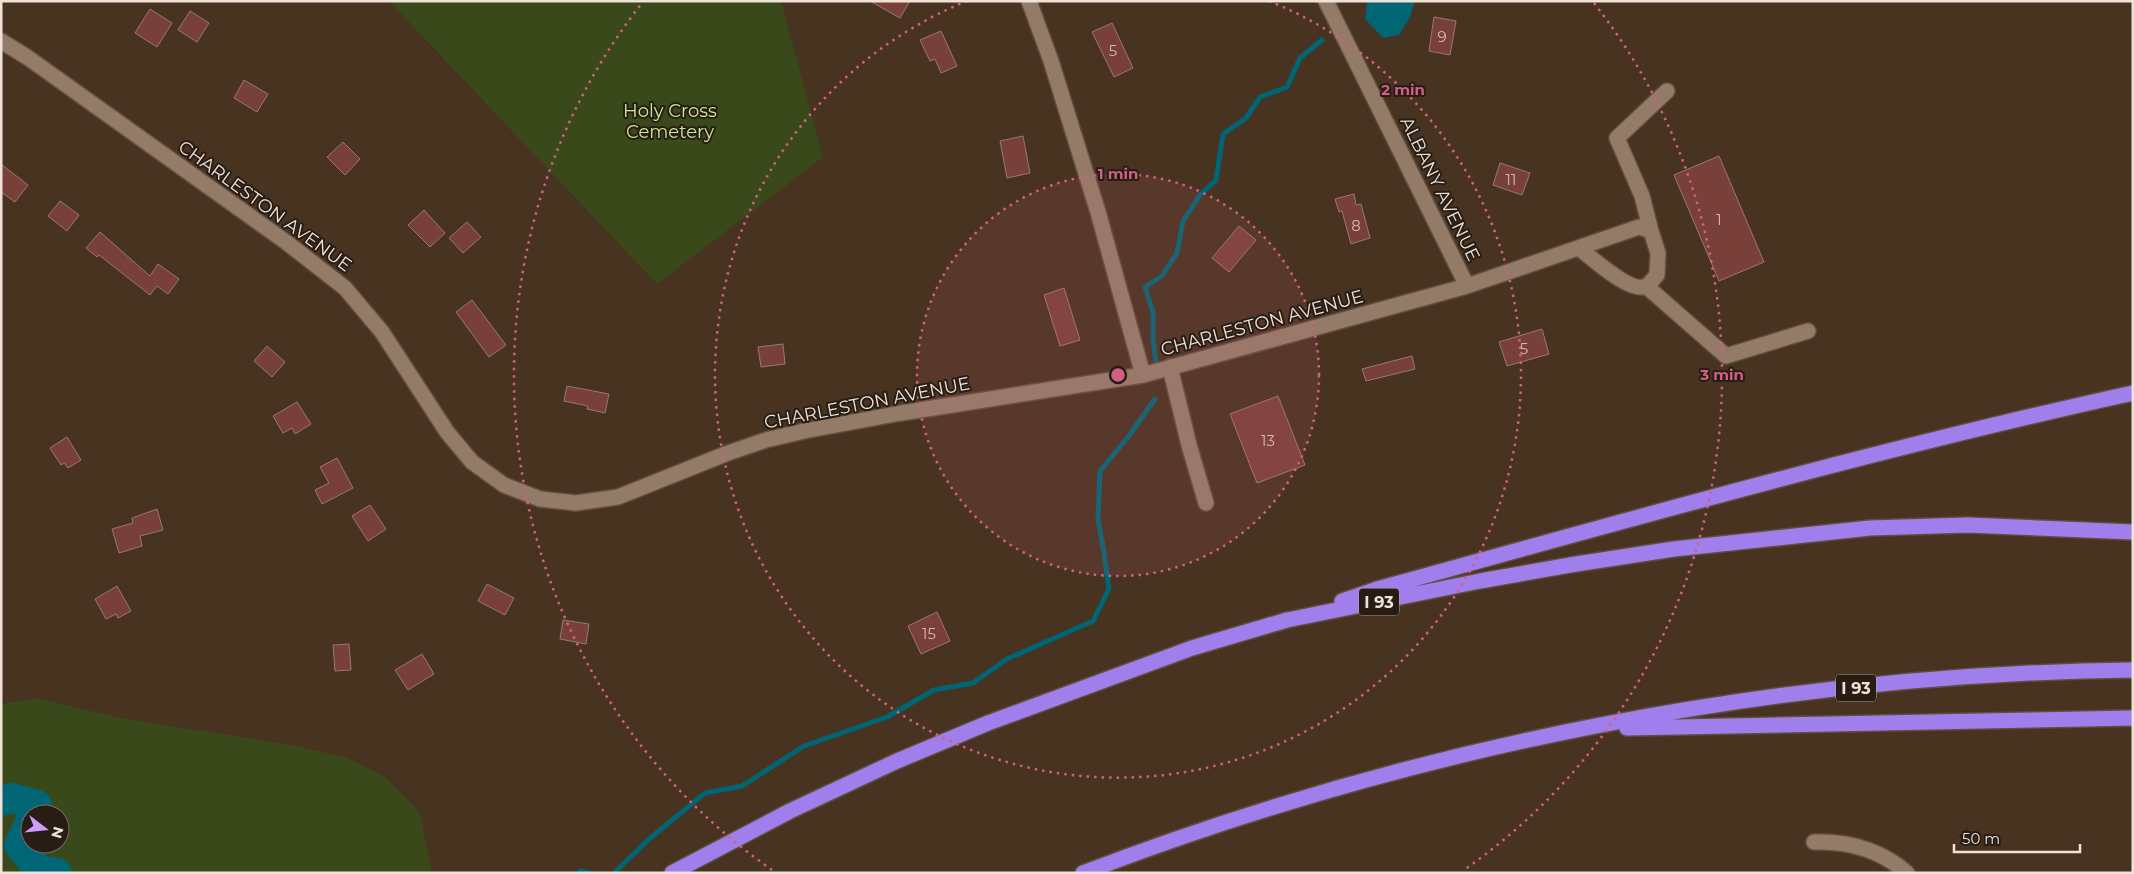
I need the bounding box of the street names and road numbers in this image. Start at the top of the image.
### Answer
street label: ALBANY AVENUE [1395,113,1485,265]
street label: CHARLESTON AVENUE [174,136,356,276]
street label: CHARLESTON AVENUE [1158,285,1366,361]
street label: CHARLESTON AVENUE [762,372,972,434]
road number: I 93 [1359,588,1399,616]
road number: I 93 [1836,674,1876,701]

